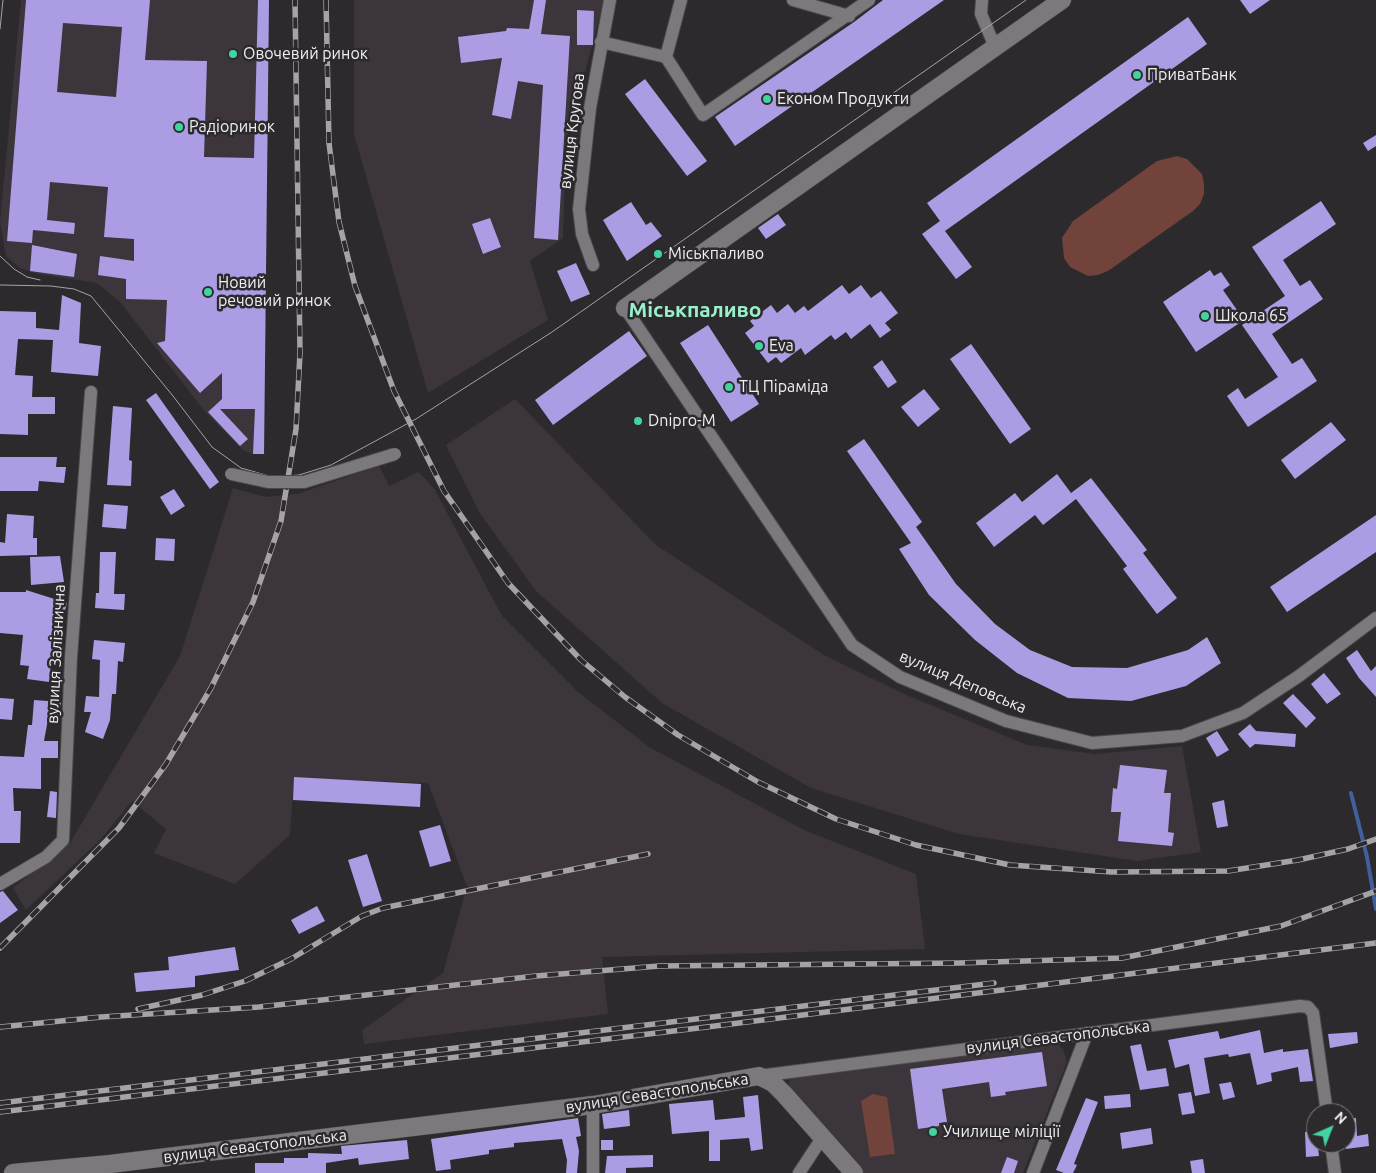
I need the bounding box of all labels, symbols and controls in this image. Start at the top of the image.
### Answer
place label: Овочевий ринок [243,44,368,64]
marker: Овочевий ринок [227,48,239,60]
place label: ПриватБанк [1147,65,1237,85]
marker: ПриватБанк [1131,69,1143,81]
street label: вулиця Кругова [555,72,589,190]
place label: Економ Продукти [777,89,909,109]
marker: Економ Продукти [761,93,773,105]
place label: Радіоринок [189,117,275,137]
marker: Радіоринок [173,121,185,133]
place label: Міськпаливо [668,244,764,264]
marker: Міськпаливо [652,248,664,260]
place label: Новий речовий ринок [218,273,331,311]
marker: Новий речовий ринок [202,286,214,298]
district label: Міськпаливо [629,297,761,323]
place label: Школа 65 [1215,306,1287,326]
marker: Школа 65 [1199,310,1211,322]
place label: Eva [769,336,794,356]
marker: Eva [753,340,765,352]
place label: ТЦ Піраміда [739,377,828,397]
marker: ТЦ Піраміда [723,381,735,393]
place label: Dnipro-M [648,411,716,431]
marker: Dnipro-M [632,415,644,427]
street label: вулиця Залізнична [43,584,69,724]
street label: вулиця Деповська [897,647,1029,717]
street label: вулиця Севастопольська [965,1016,1151,1058]
street label: вулиця Севастопольська [564,1069,750,1117]
north arrow [1306,1103,1356,1153]
text: N [1331,1109,1350,1127]
place label: Училище міліції [943,1122,1060,1142]
street label: вулиця Севастопольська [162,1125,348,1167]
marker: Училище міліції [927,1126,939,1138]

